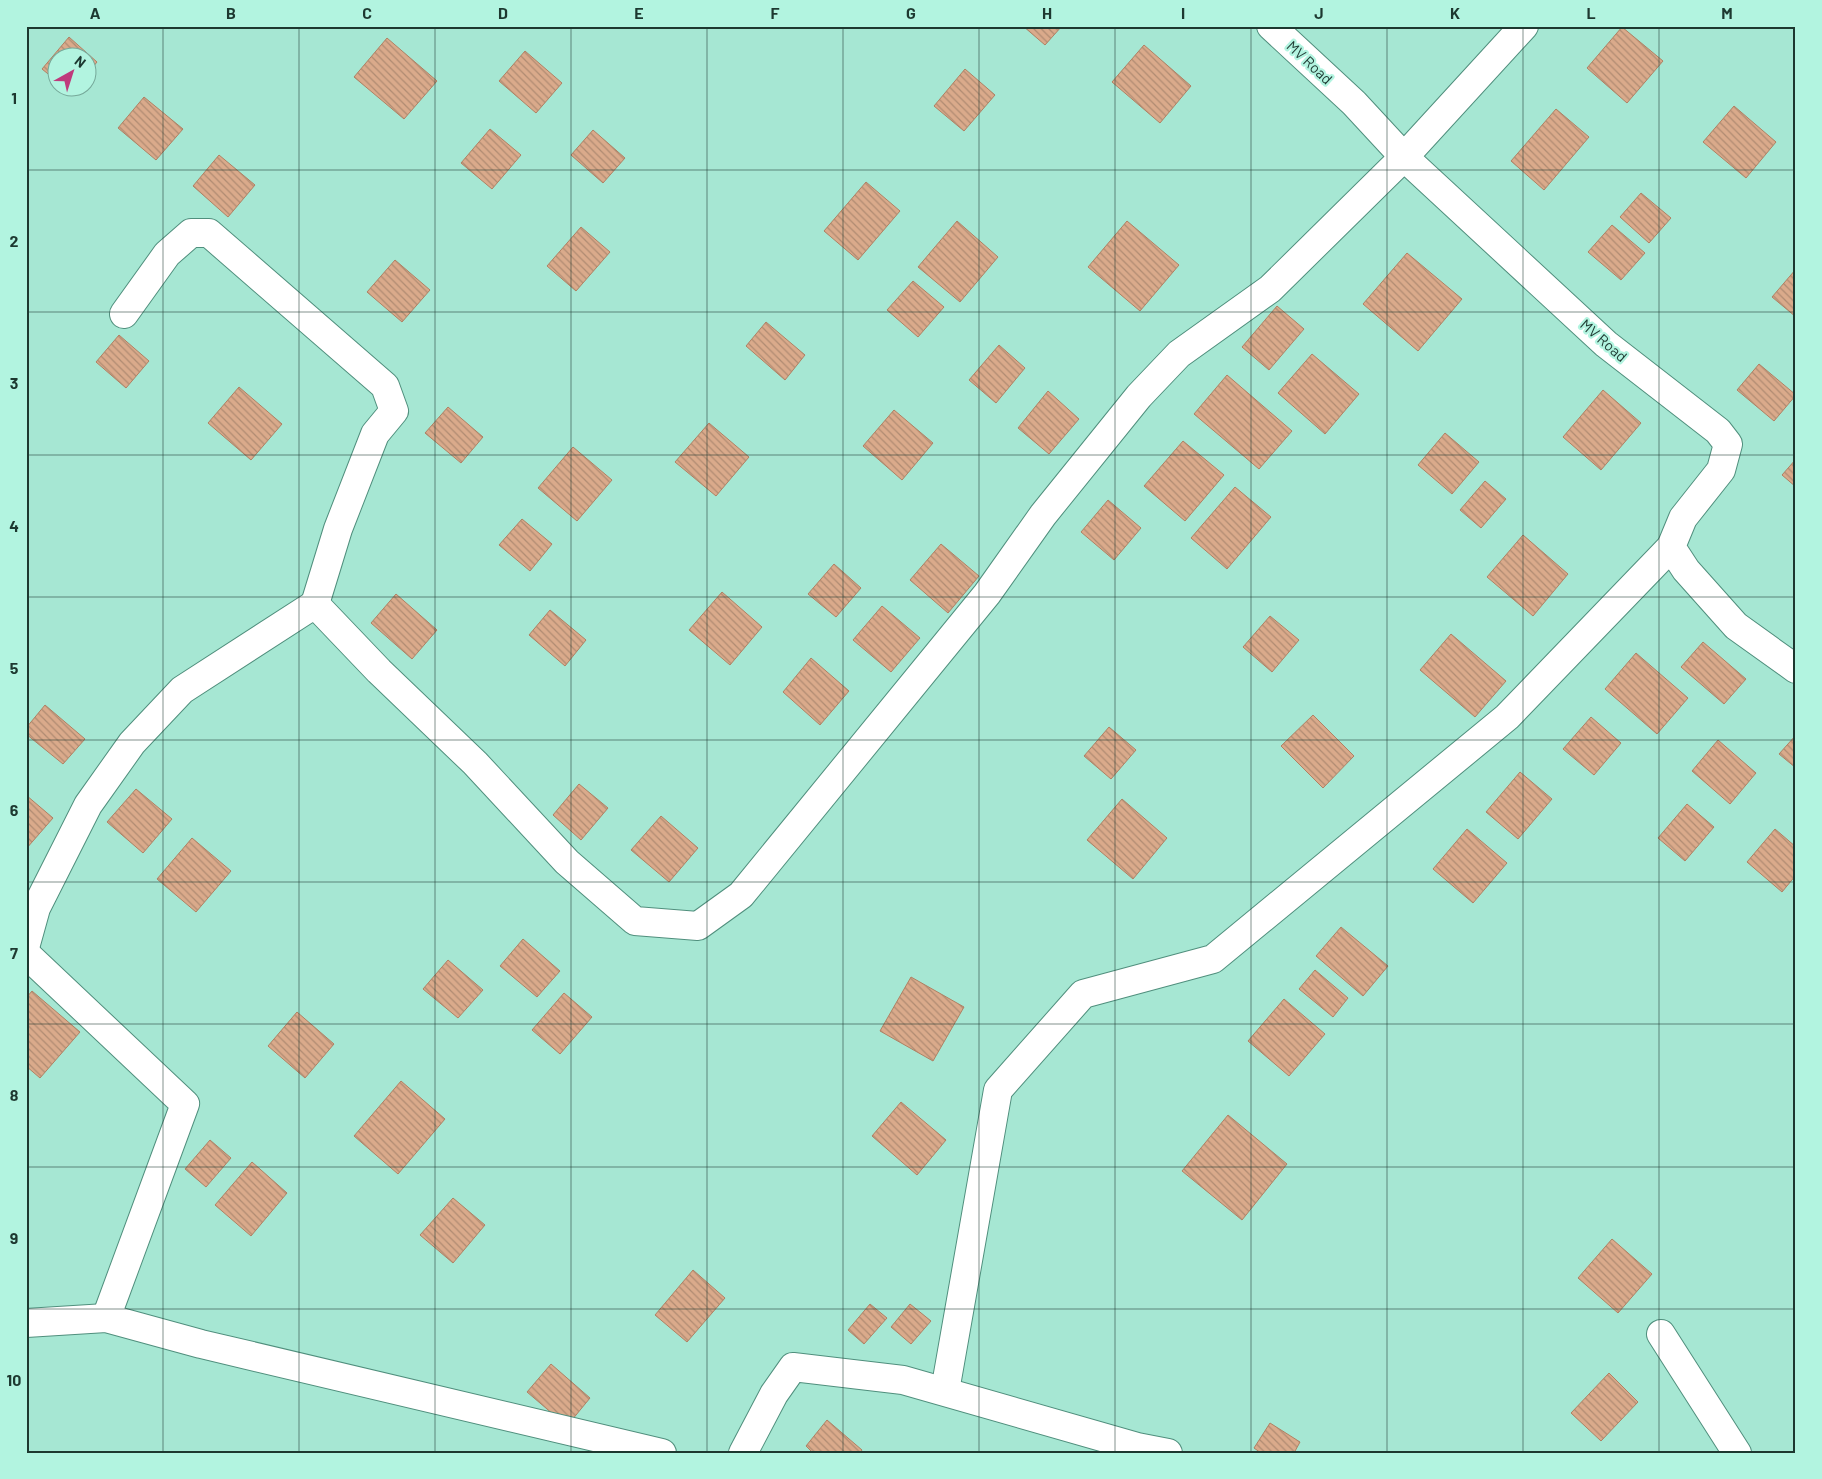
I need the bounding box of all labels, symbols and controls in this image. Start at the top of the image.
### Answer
text: A [90,3,101,22]
text: B [226,3,236,22]
text: C [362,3,372,22]
text: D [498,3,508,22]
text: E [634,3,644,22]
text: F [771,3,780,22]
text: G [906,3,916,22]
text: H [1042,3,1052,22]
text: I [1181,3,1185,22]
text: J [1314,3,1324,22]
text: K [1450,3,1460,22]
text: L [1586,3,1596,22]
text: M [1721,3,1733,22]
street label: MV Road [1283,36,1337,88]
north arrow [48,48,98,98]
text: N [72,52,89,71]
text: 1 [11,88,17,107]
text: 2 [10,231,19,250]
street label: MV Road [1577,315,1631,365]
text: 3 [10,373,18,392]
text: 4 [9,516,19,535]
text: 5 [10,658,19,677]
text: 6 [10,800,19,819]
text: 7 [10,943,18,962]
text: 8 [10,1085,19,1104]
text: 9 [10,1228,18,1247]
text: 10 [7,1370,21,1389]

